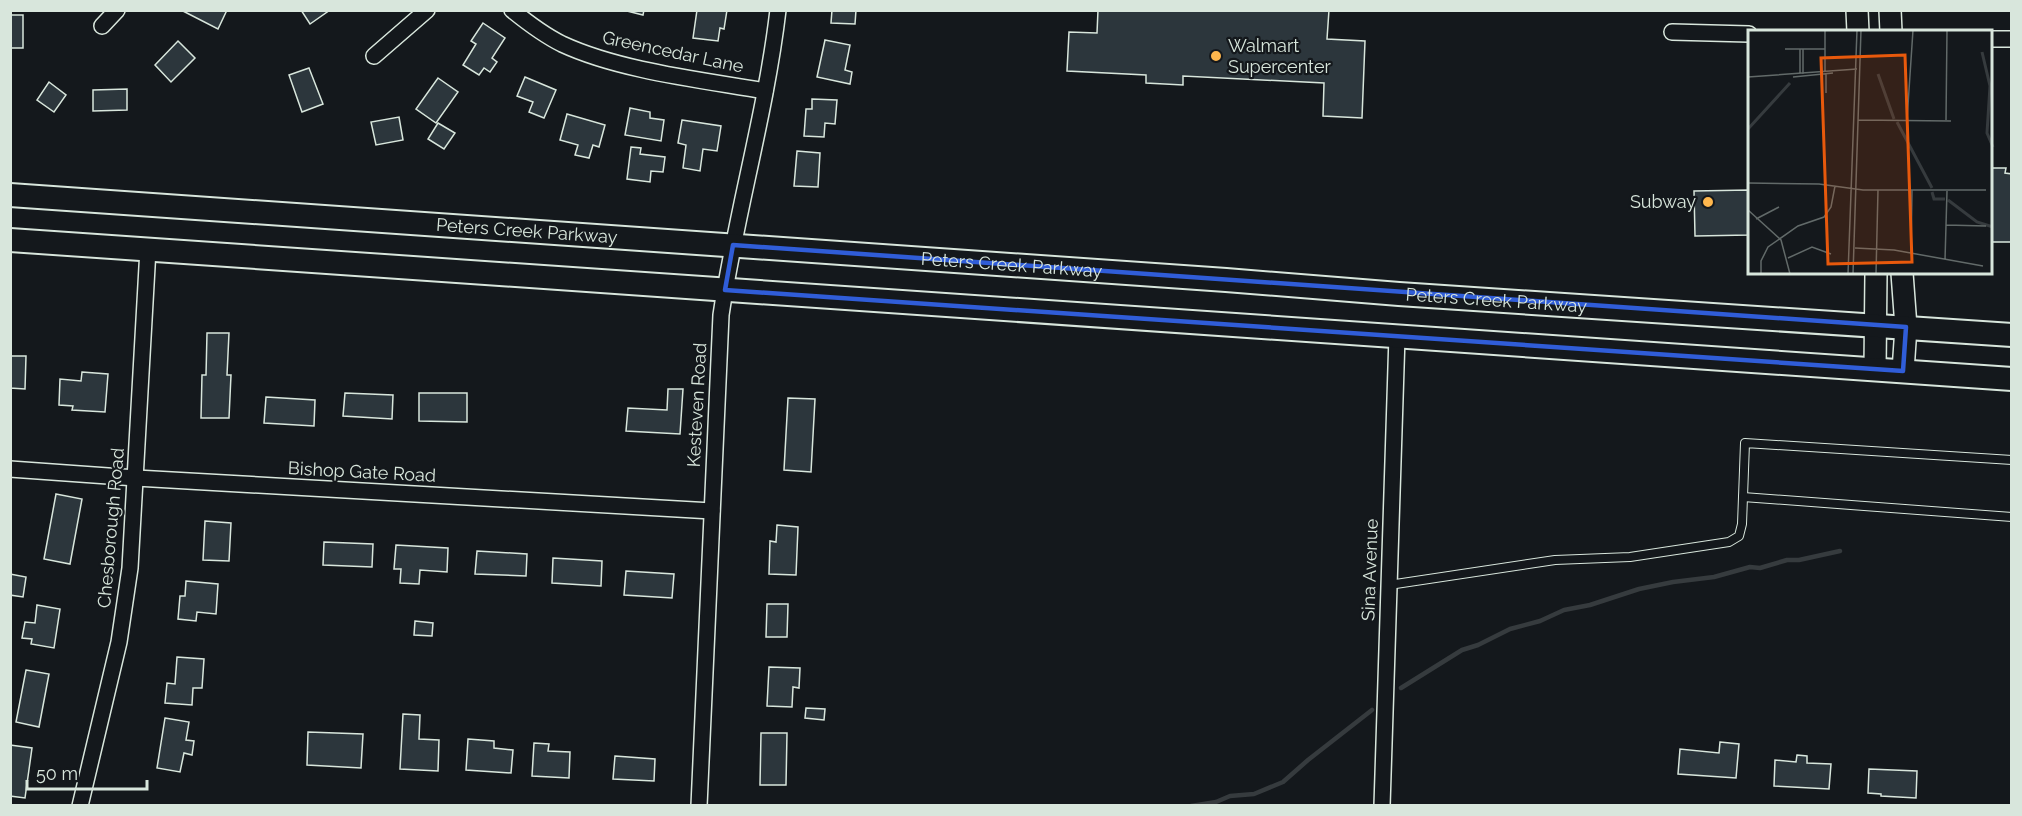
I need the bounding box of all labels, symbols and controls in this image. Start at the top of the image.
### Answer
street label: Greencedar Lane [601,26,746,77]
inset map [1748,30,1992,274]
place label: Walmart Supercenter [1228,35,1332,77]
marker: Walmart Supercenter [1209,49,1223,63]
place label: Subway [1630,191,1696,212]
marker: Subway [1701,195,1715,209]
street label: Peters Creek Parkway [435,214,618,247]
street label: Peters Creek Parkway [920,248,1103,281]
street label: Peters Creek Parkway [1405,283,1588,317]
street label: Kesteven Road [683,342,710,468]
street label: Chesborough Road [93,447,128,609]
street label: Bishop Gate Road [287,457,437,486]
street label: Sina Avenue [1357,518,1382,621]
scale bar [27,753,147,791]
text: 50 m [36,763,78,784]

